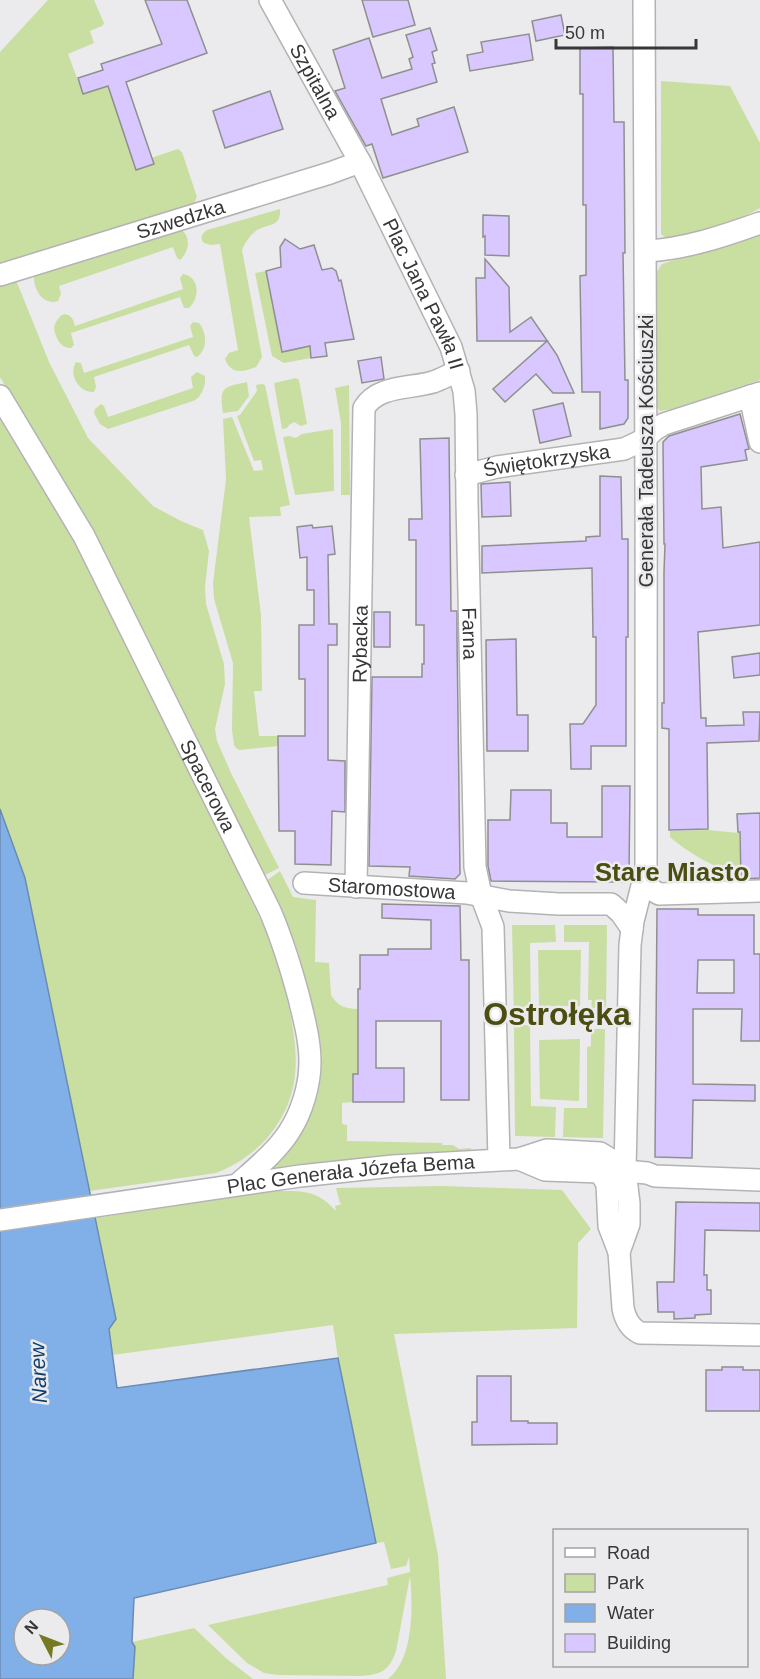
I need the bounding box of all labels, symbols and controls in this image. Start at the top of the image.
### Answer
scale bar [556,12,696,50]
text: 50 m [565,23,605,43]
street label: Szpitalna [286,40,345,123]
street label: Szwedzka [134,195,228,243]
street label: Plac Jana Pawła II [379,215,468,372]
street label: Generała Tadeusza Kościuszki [635,314,657,588]
street label: Świętokrzyska [480,440,612,481]
street label: Rybacka [348,604,372,683]
street label: Farna [458,607,481,661]
street label: Spacerowa [176,736,240,836]
district label: Stare Miasto [595,857,749,887]
street label: Staromostowa [327,873,457,903]
district label: Ostrołęka [483,996,631,1032]
street label: Plac Generała Józefa Bema [225,1150,476,1198]
water label: Narew [25,1340,51,1404]
legend [553,1529,748,1667]
text: Road [607,1543,650,1563]
text: Park [607,1573,645,1593]
text: Water [607,1603,654,1623]
north arrow [12,1607,72,1667]
text: N [21,1617,41,1637]
text: Building [607,1633,671,1653]

